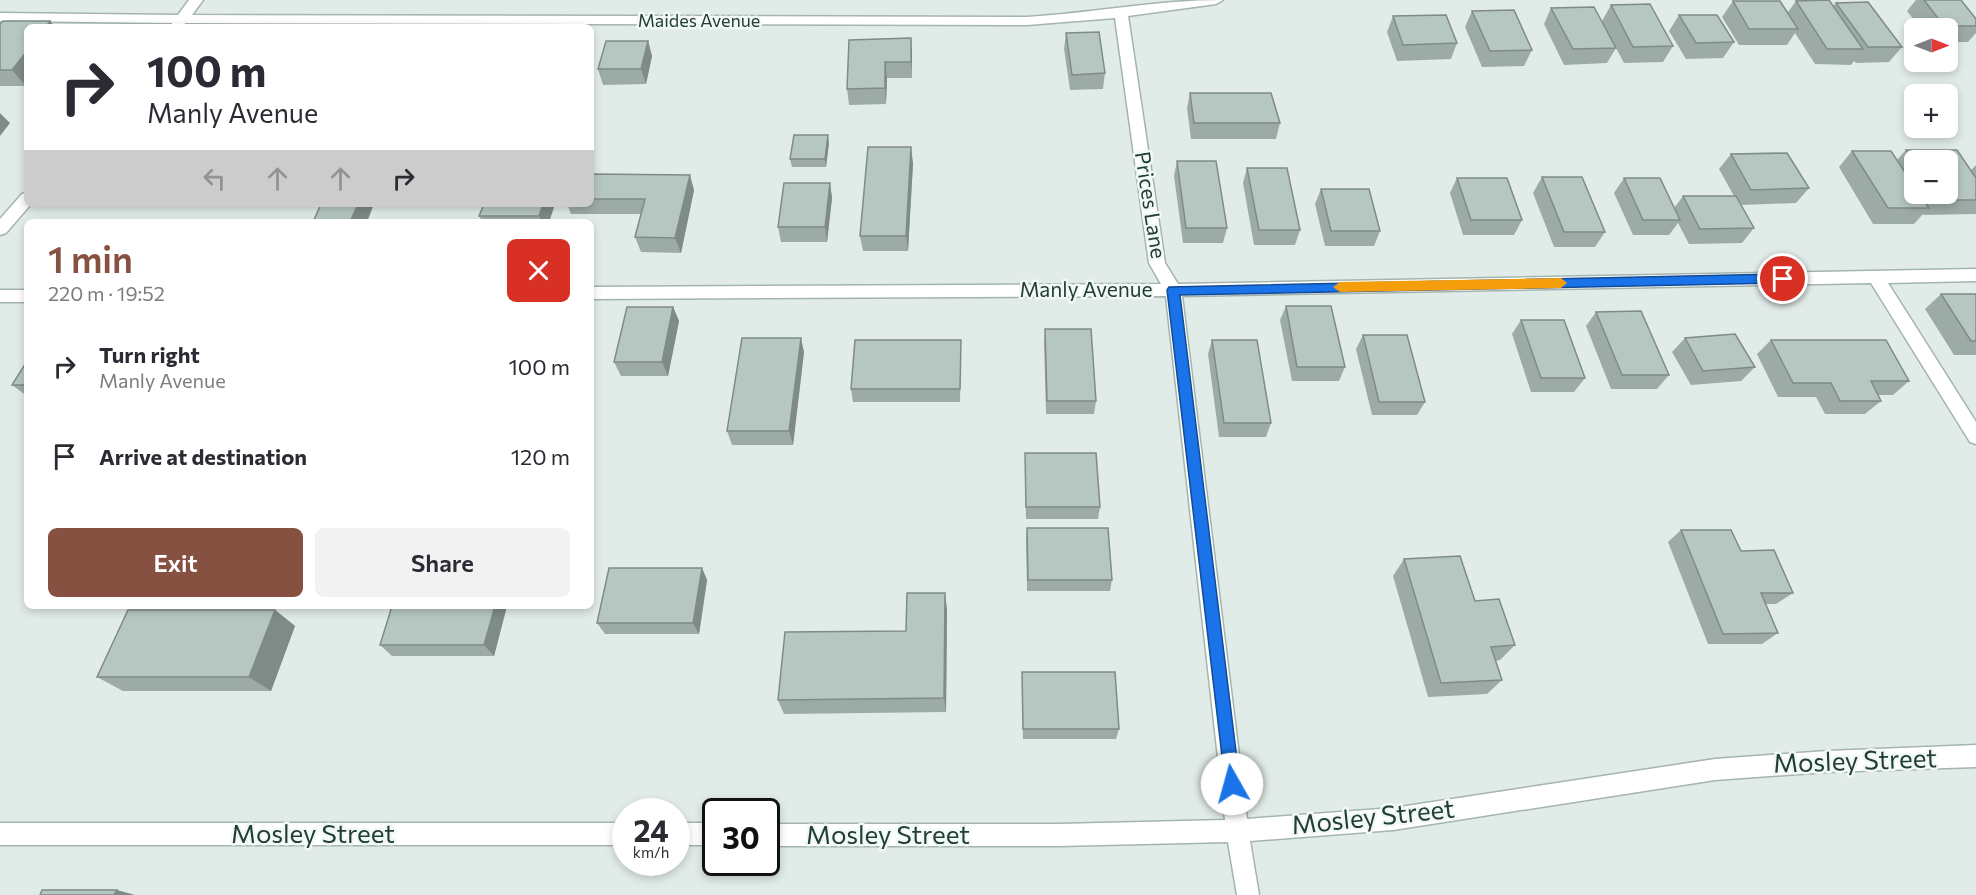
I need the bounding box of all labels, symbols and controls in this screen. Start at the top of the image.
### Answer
street label: Maides Avenue [638,9,760,31]
north arrow [1904,18,1958,72]
map controls [1904,18,1958,204]
text: 100 m [147,44,267,96]
icon: right [48,48,126,126]
button: + [1904,84,1958,138]
text: Manly Avenue [147,96,318,129]
street label: Prices Lane [1131,149,1172,260]
button: − [1904,150,1958,204]
icon: left [198,162,231,195]
icon: ahead [261,162,294,195]
icon: ahead [324,162,357,195]
icon: right [387,162,420,195]
text: 1 min [48,236,133,280]
button: close [507,239,570,302]
pin [1757,253,1808,304]
icon: arrive [1766,262,1799,295]
street label: Manly Avenue [1019,276,1153,301]
text: 220 m · 19:52 [48,281,165,305]
text: Turn right [99,341,200,368]
icon: right [48,350,81,383]
text: 100 m [508,353,570,380]
text: Manly Avenue [99,368,226,392]
icon: arrive [48,440,81,473]
text: Arrive at destination [99,443,307,470]
text: 120 m [511,443,570,470]
button: Exit [48,528,303,597]
button: Share [315,528,570,597]
street label: Mosley Street [1773,741,1937,778]
position arrow [1200,752,1264,816]
street label: Mosley Street [1290,792,1456,839]
speed limit sign: 30 [702,798,780,876]
text: 24 [633,811,669,848]
street label: Mosley Street [231,817,395,848]
street label: Mosley Street [806,818,970,849]
text: km/h [633,843,669,861]

